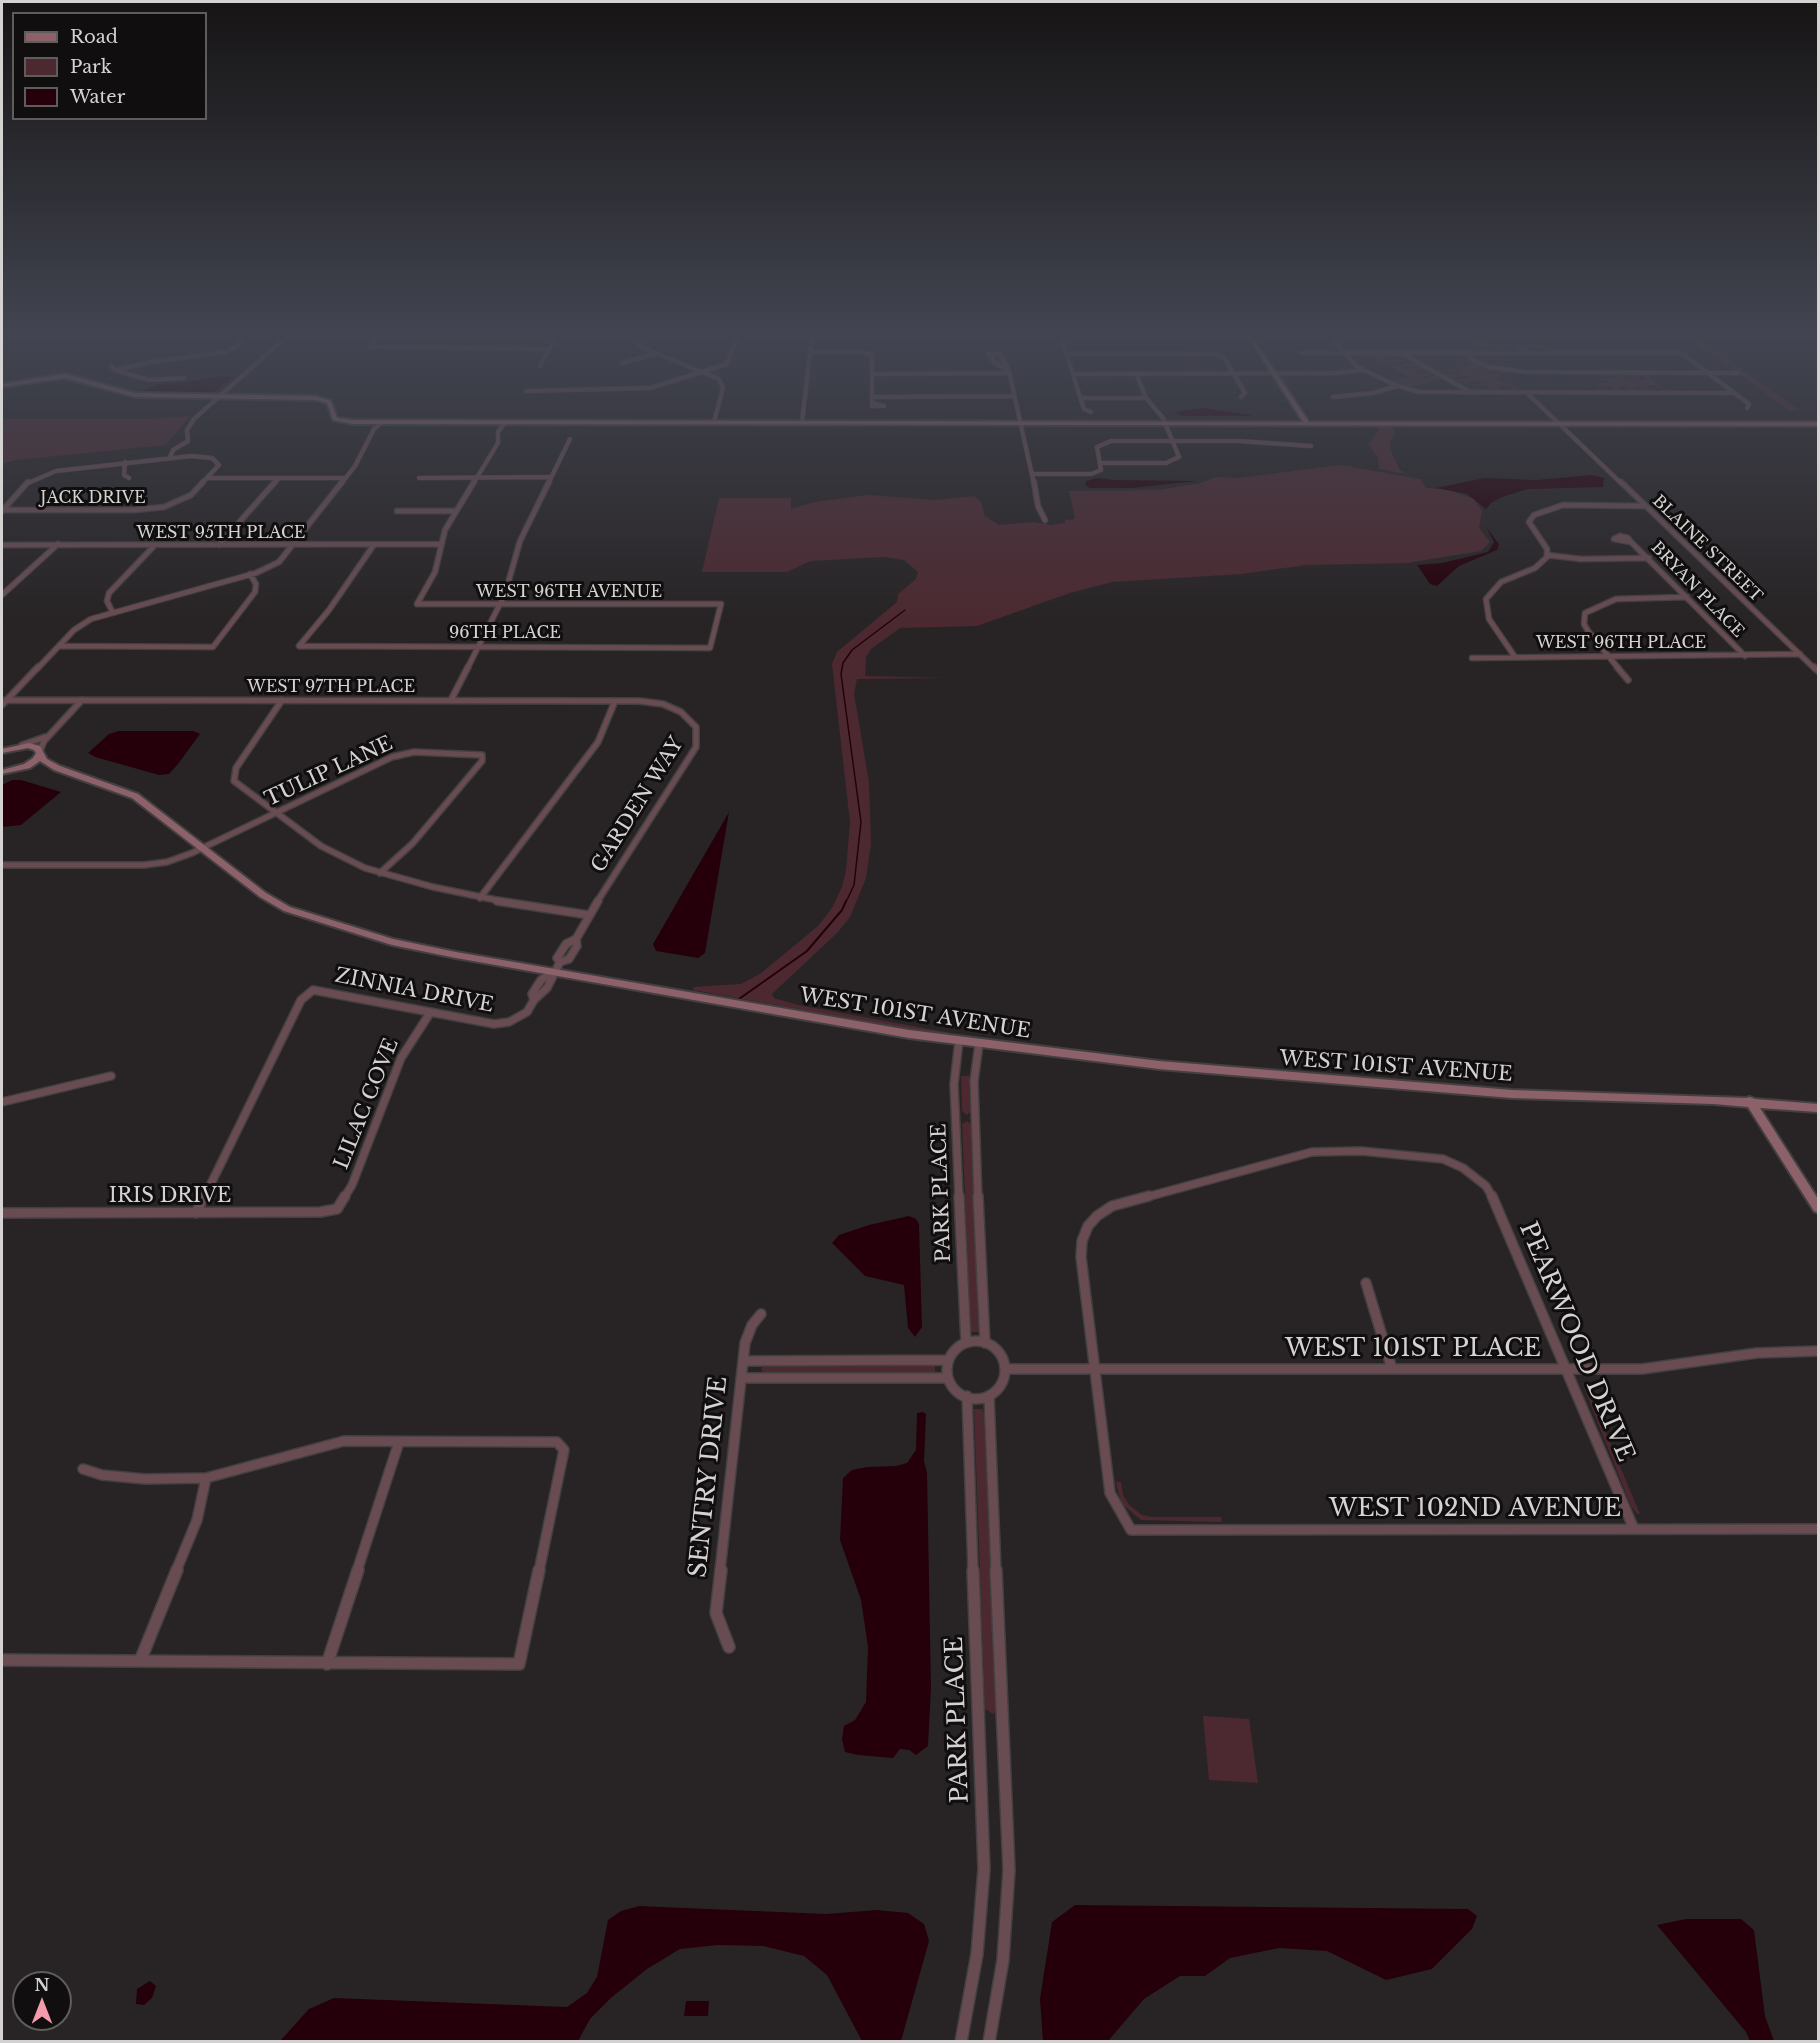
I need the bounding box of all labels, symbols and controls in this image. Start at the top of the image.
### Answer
legend [12,12,207,120]
text: Road [70,26,118,48]
text: Park [70,56,112,78]
text: Water [70,86,125,108]
street label: JACK DRIVE [40,488,146,508]
street label: BLAINE STREET [1648,492,1766,606]
street label: WEST 95TH PLACE [137,523,305,543]
street label: BRYAN PLACE [1647,538,1747,642]
street label: WEST 96TH AVENUE [476,582,662,602]
street label: 96TH PLACE [449,623,561,643]
street label: WEST 96TH PLACE [1536,633,1706,653]
street label: WEST 97TH PLACE [247,677,415,697]
street label: TULIP LANE [261,732,397,812]
street label: GARDEN WAY [587,733,689,877]
street label: ZINNIA DRIVE [333,964,495,1018]
street label: WEST 101ST AVENUE [798,984,1032,1044]
street label: LILAC COVE [330,1035,404,1173]
street label: WEST 101ST AVENUE [1279,1047,1513,1087]
street label: PARK PLACE [928,1123,956,1263]
street label: IRIS DRIVE [109,1184,231,1208]
street label: PEARWOOD DRIVE [1513,1218,1639,1466]
street label: WEST 101ST PLACE [1285,1335,1541,1363]
street label: SENTRY DRIVE [684,1375,734,1579]
street label: WEST 102ND AVENUE [1329,1495,1621,1523]
street label: PARK PLACE [941,1636,975,1804]
north arrow [12,1971,72,2031]
text: N [34,1975,50,1995]

